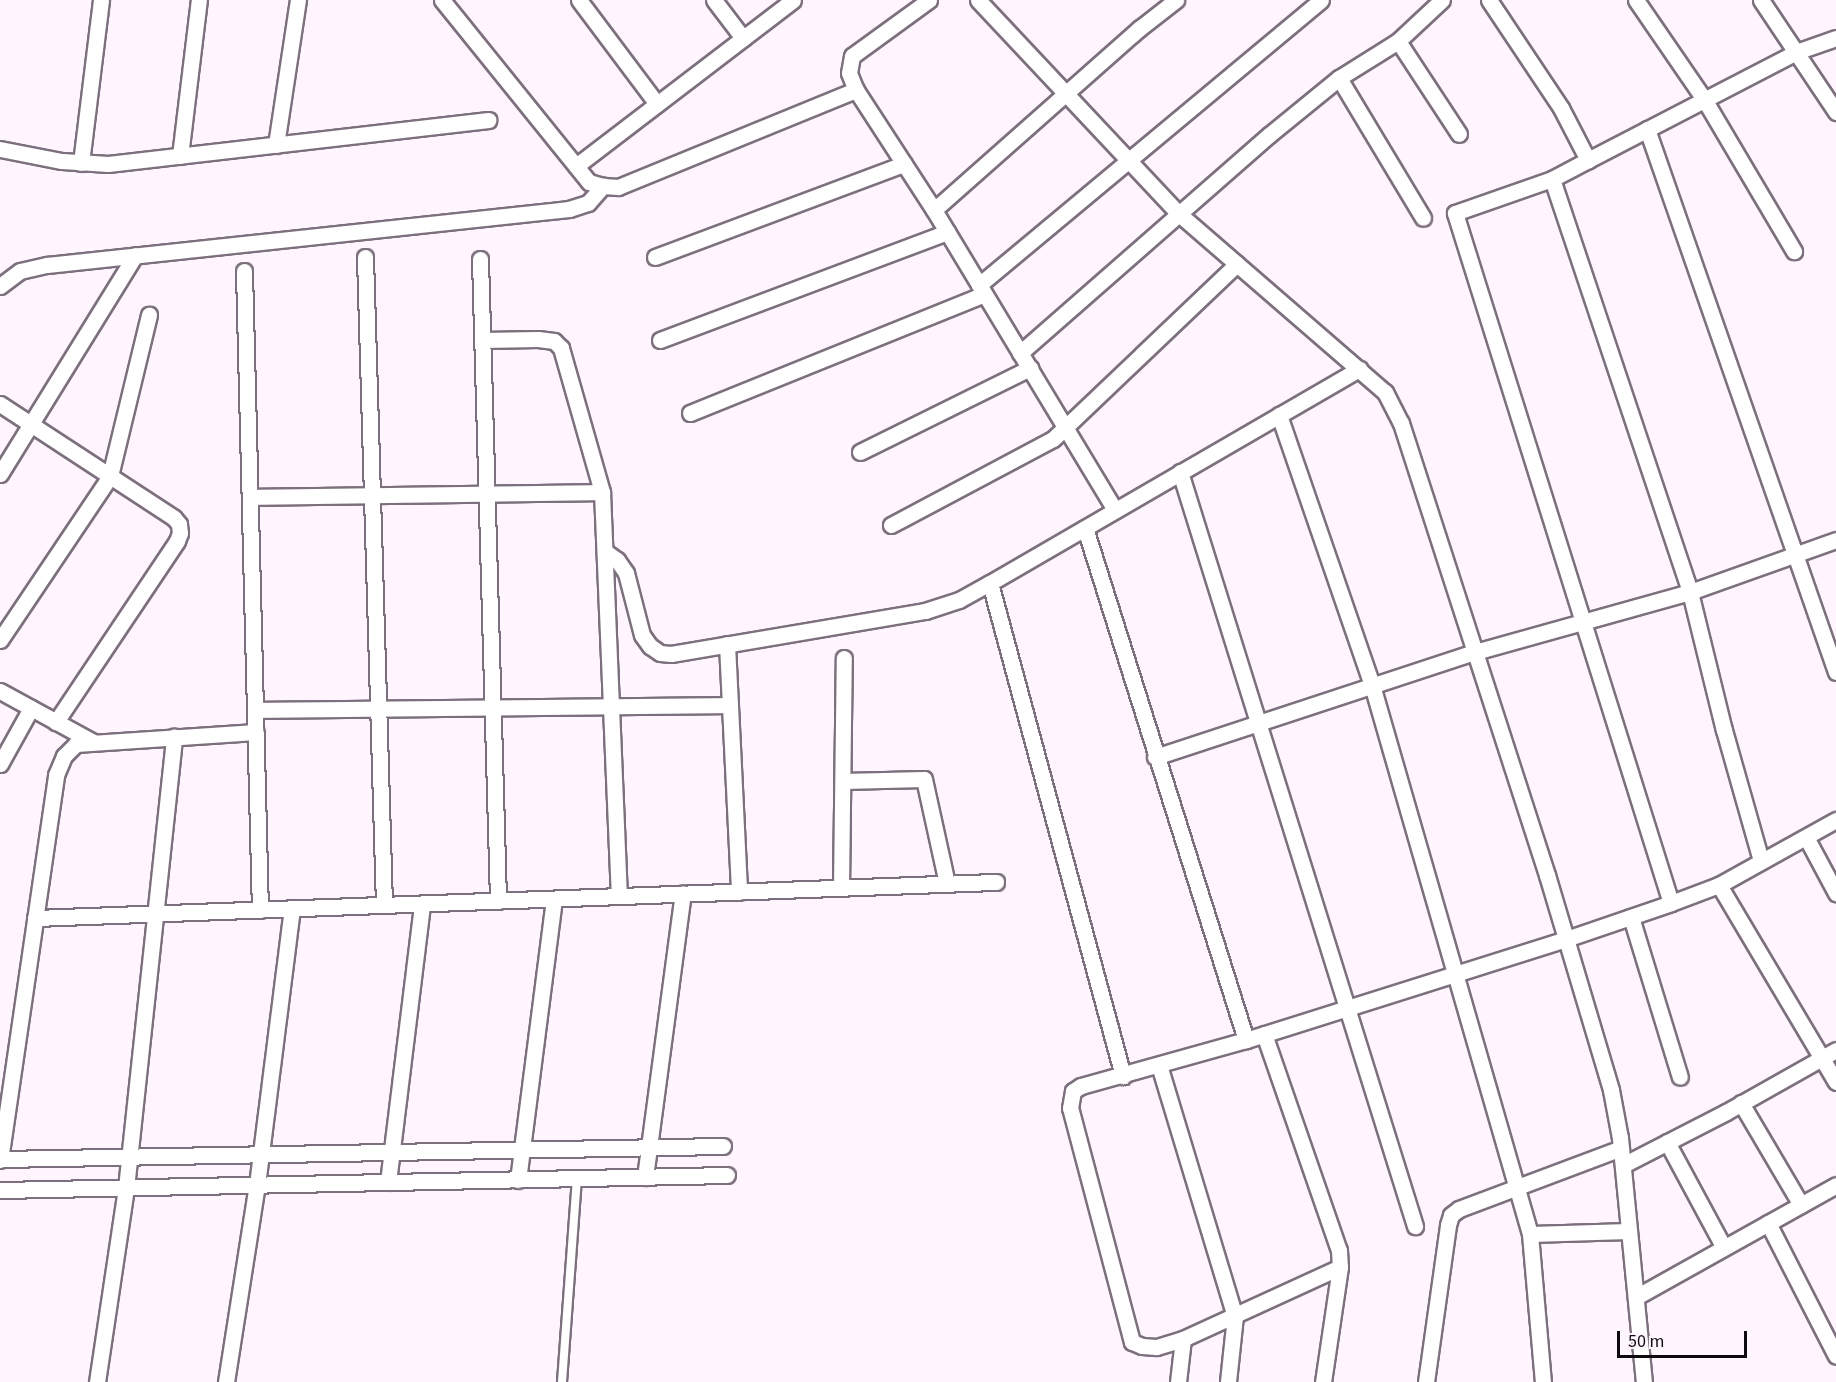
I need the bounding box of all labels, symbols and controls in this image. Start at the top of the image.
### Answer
scale bar [1620,1319,1750,1357]
text: 50 m [1628,1329,1664,1354]

